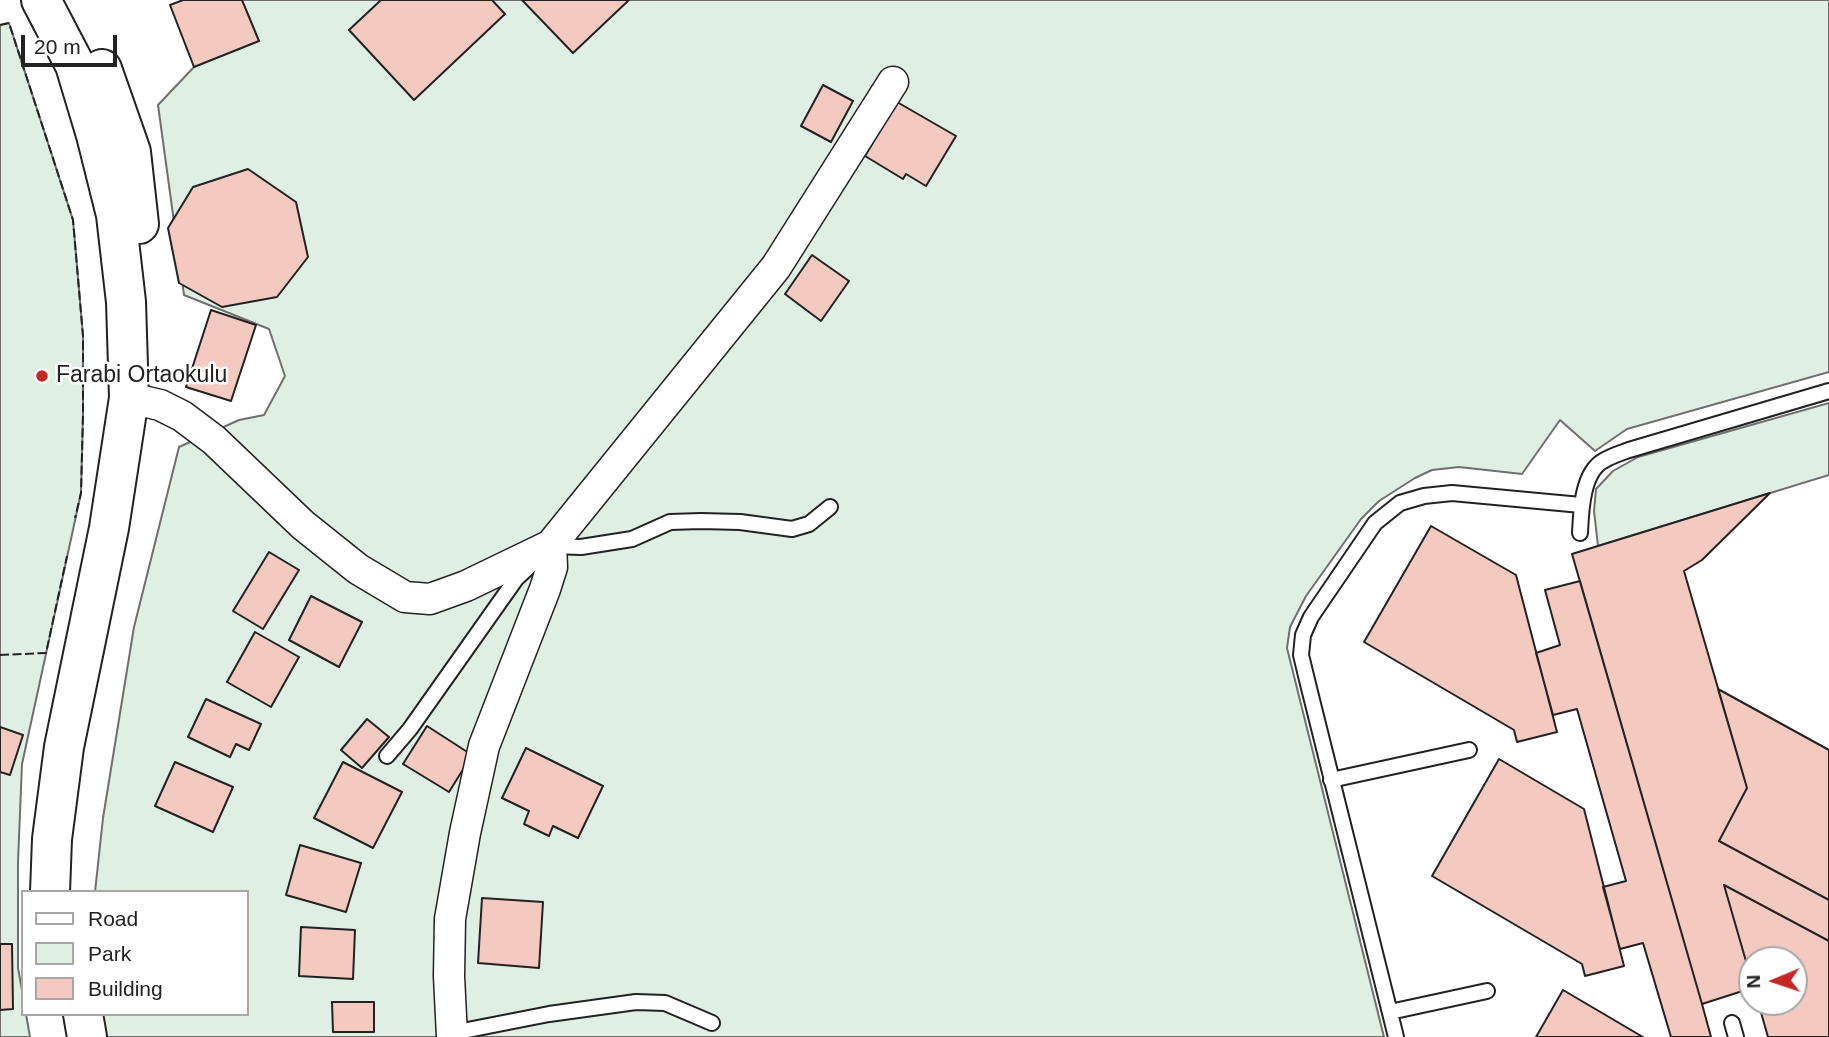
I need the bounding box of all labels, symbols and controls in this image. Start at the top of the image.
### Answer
scale bar [24,21,121,65]
text: 20 m [34,35,81,58]
place label: Farabi Ortaokulu [56,362,227,390]
marker: Farabi Ortaokulu [34,368,50,384]
legend [21,890,248,1016]
text: Road [88,907,138,930]
text: Park [88,942,131,965]
north arrow [1738,946,1808,1016]
text: N [1743,974,1764,989]
text: Building [88,977,163,1000]

